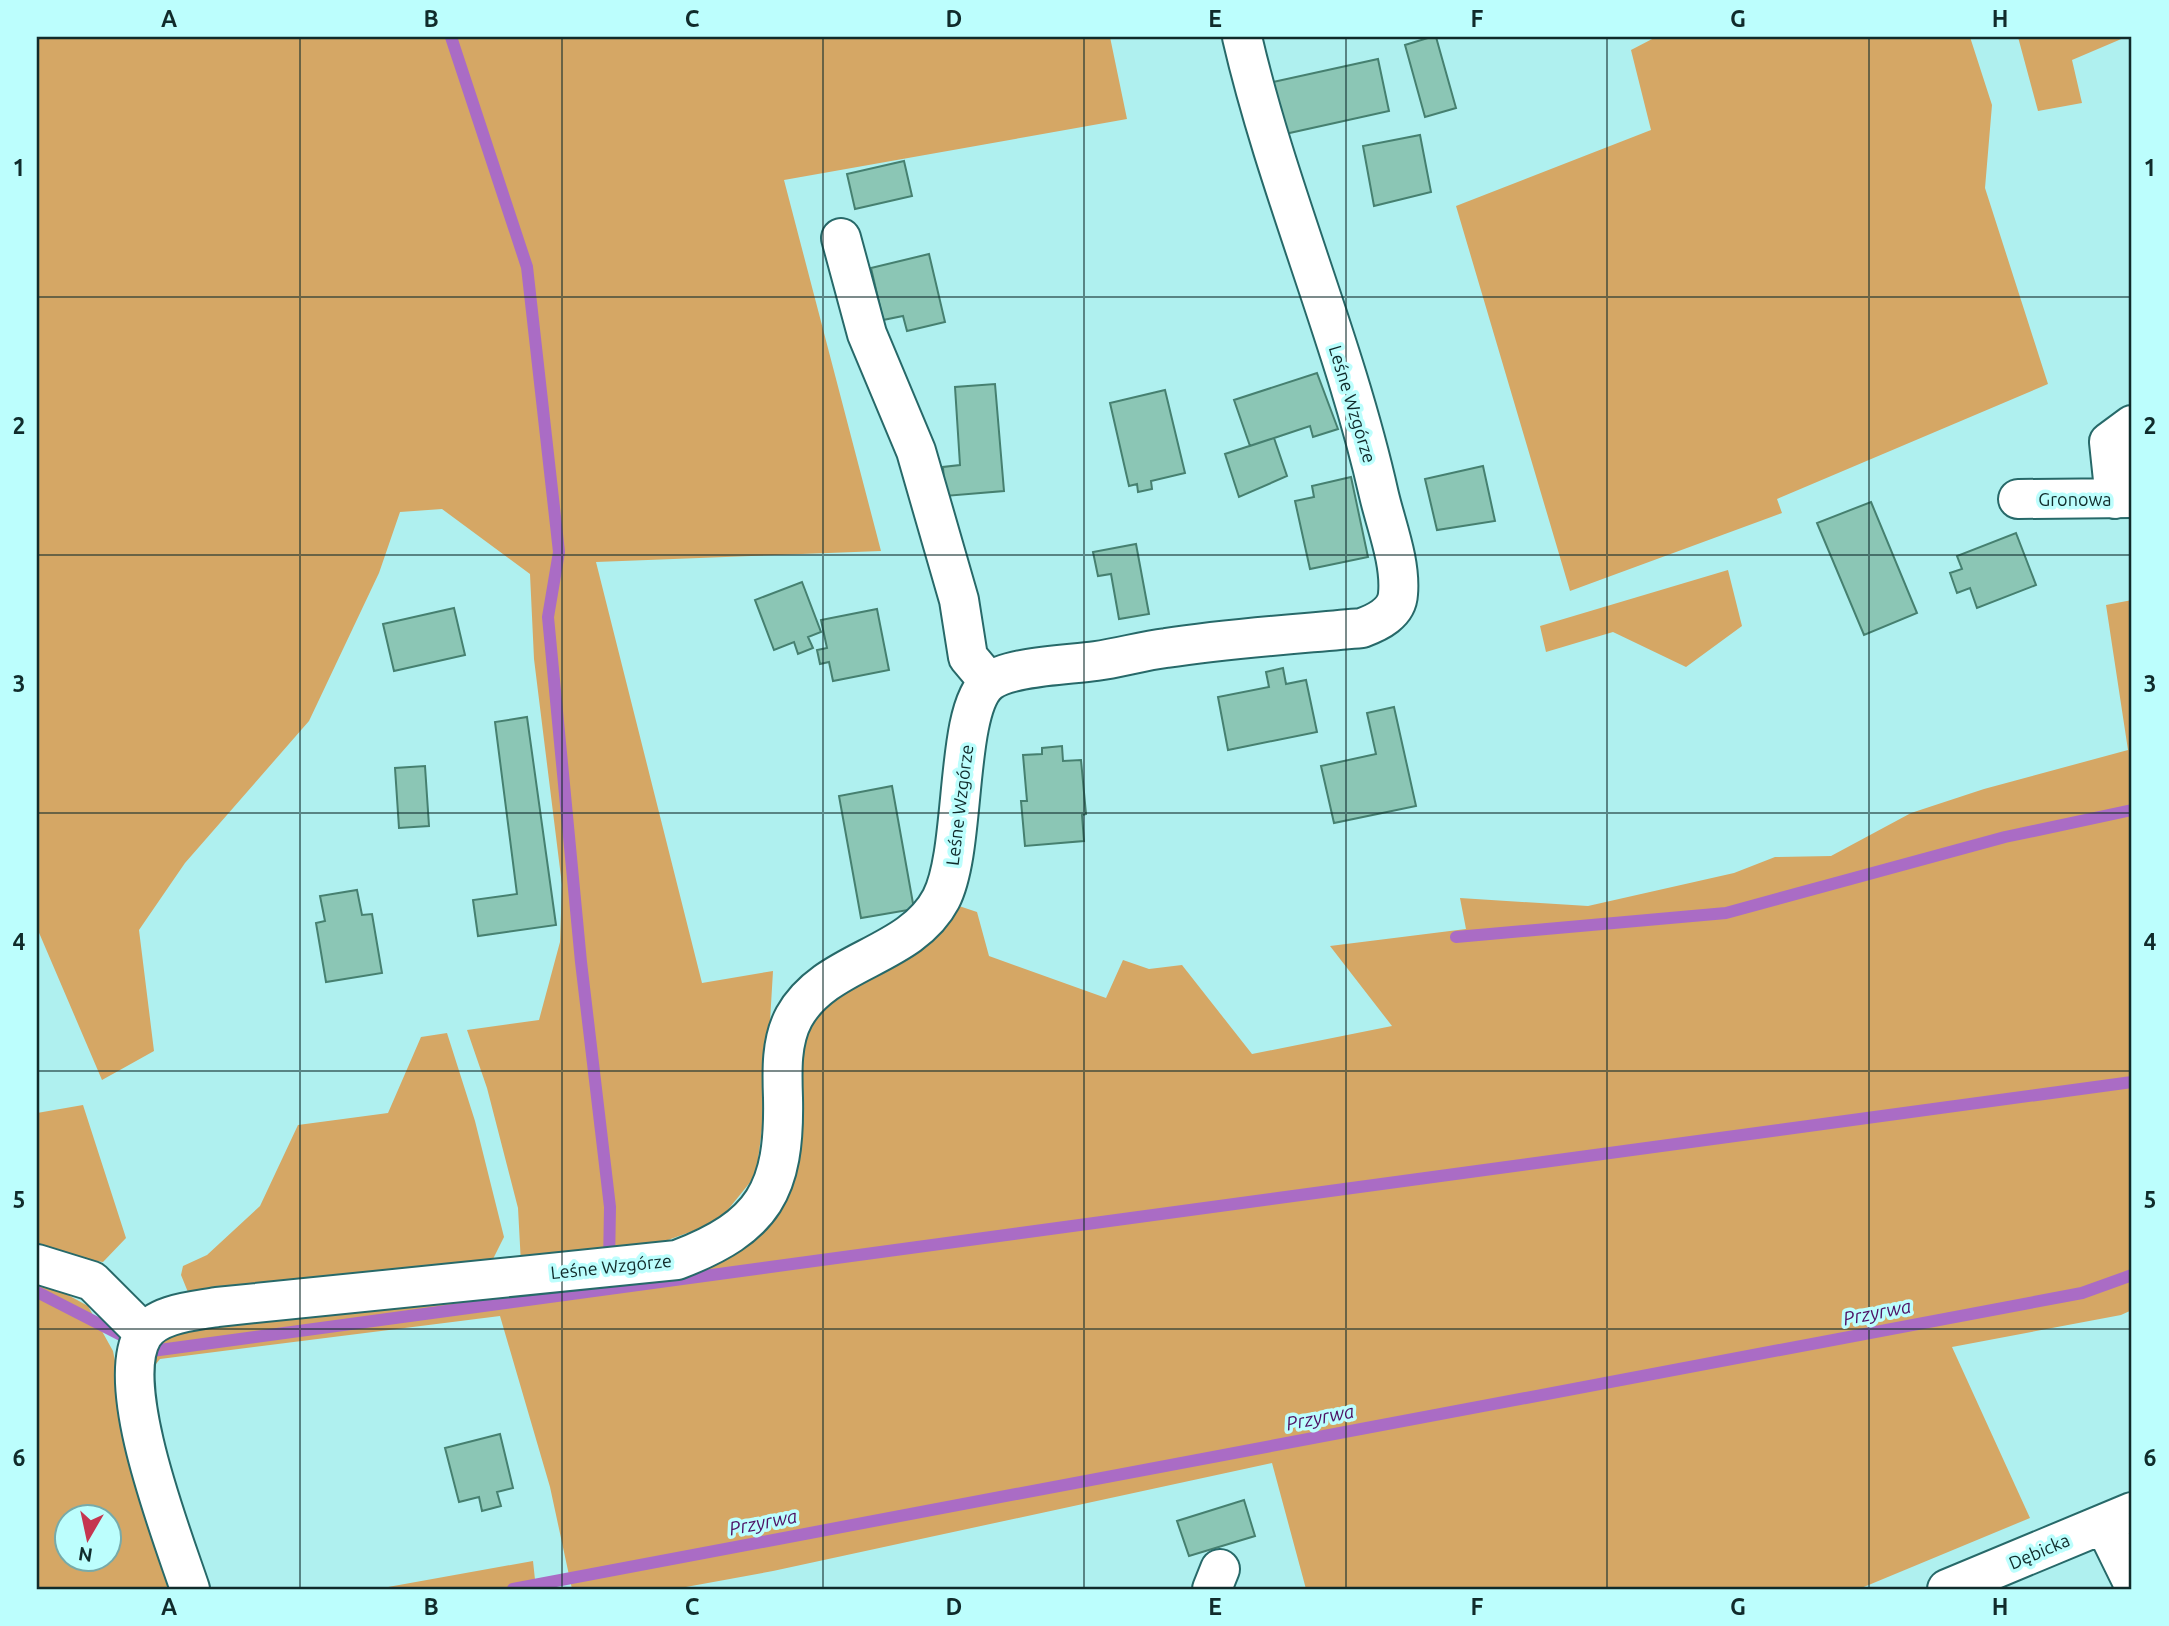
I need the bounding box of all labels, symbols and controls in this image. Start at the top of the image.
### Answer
text: A [161,6,177,31]
text: B [423,6,439,31]
text: C [685,6,700,31]
text: D [946,6,962,31]
text: E [1208,6,1222,31]
text: F [1471,6,1484,31]
text: G [1730,6,1746,31]
text: H [1992,6,2008,31]
text: 1 [13,155,25,180]
text: 1 [2144,155,2156,180]
street label: Leśne Wzgórze [1326,343,1380,465]
text: 2 [13,413,25,438]
text: 2 [2144,413,2156,438]
street label: Gronowa [2038,489,2112,509]
text: 3 [13,671,25,696]
text: 3 [2144,671,2156,696]
street label: Leśne Wzgórze [942,743,976,867]
text: 4 [13,929,26,954]
text: 4 [2144,929,2157,954]
text: 5 [13,1187,25,1212]
text: 5 [2144,1187,2156,1212]
street label: Leśne Wzgórze [549,1250,673,1282]
water label: Przyrwa [1841,1295,1913,1329]
water label: Przyrwa [1284,1400,1356,1434]
text: 6 [13,1445,26,1470]
text: 6 [2144,1445,2157,1470]
north arrow [52,1504,122,1574]
water label: Przyrwa [727,1505,799,1539]
street label: Dębicka [2006,1529,2072,1573]
text: N [77,1543,94,1567]
text: A [161,1594,177,1619]
text: B [423,1594,439,1619]
text: C [685,1594,700,1619]
text: D [946,1594,962,1619]
text: E [1208,1594,1222,1619]
text: F [1471,1594,1484,1619]
text: G [1730,1594,1746,1619]
text: H [1992,1594,2008,1619]

